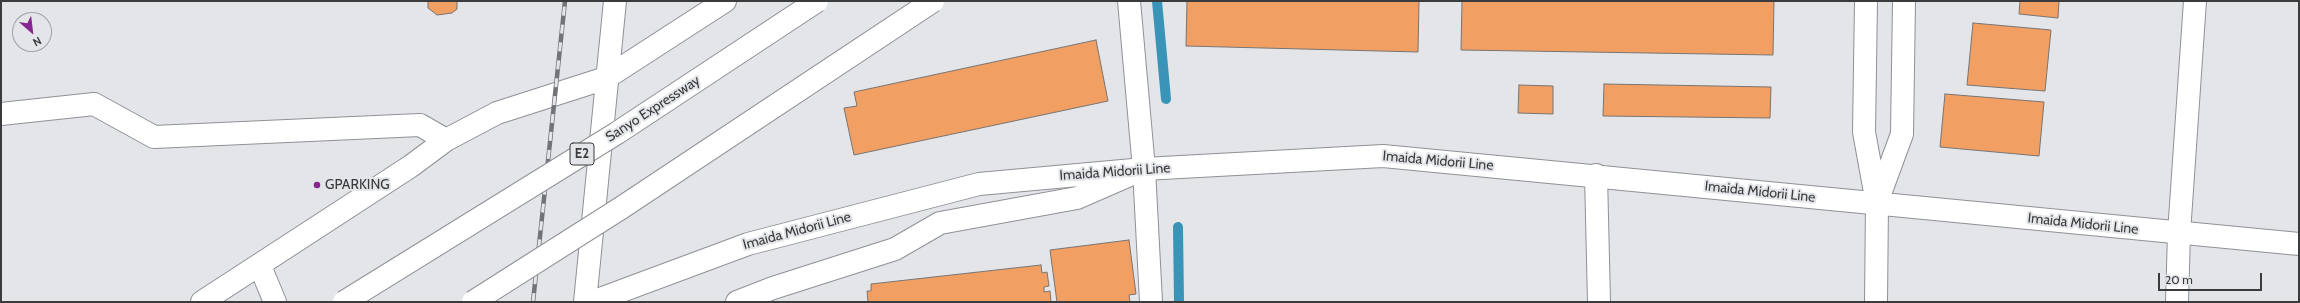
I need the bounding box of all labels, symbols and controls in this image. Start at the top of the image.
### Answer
north arrow [12,12,52,52]
text: N [30,34,44,50]
street label: Sanyo Expressway [603,72,703,146]
road number: E2 [570,143,594,165]
street label: Imaida Midorii Line [1382,148,1494,174]
street label: Imaida Midorii Line [1059,160,1171,184]
place label: GPARKING [325,177,390,193]
street label: Imaida Midorii Line [1704,178,1816,206]
marker: GPARKING [312,180,322,190]
street label: Imaida Midorii Line [741,208,853,254]
street label: Imaida Midorii Line [2027,210,2139,238]
scale bar [2160,265,2264,291]
text: 20 m [2165,272,2193,287]

